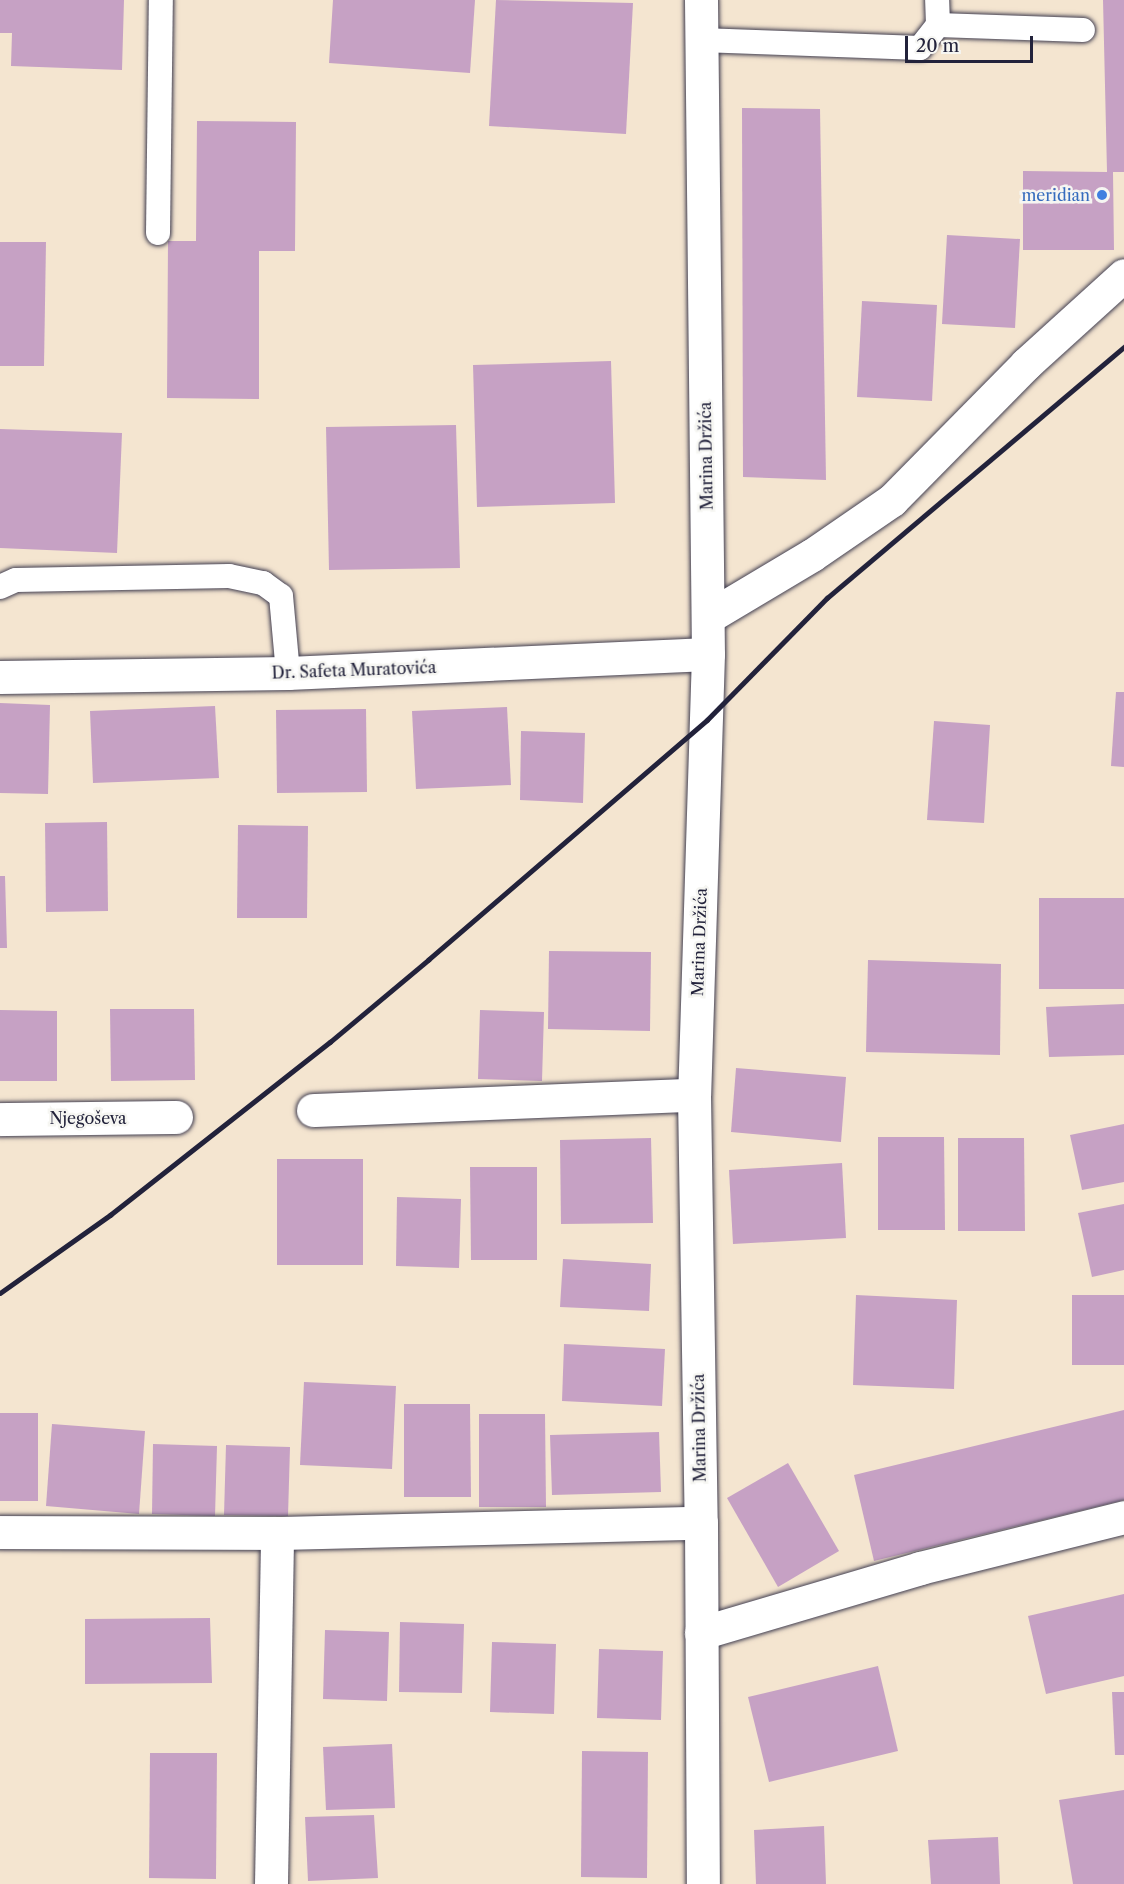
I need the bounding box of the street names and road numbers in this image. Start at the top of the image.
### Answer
street label: Marina Držića [695,402,717,510]
street label: Dr. Safeta Muratovića [271,658,437,682]
street label: Marina Držića [688,887,710,997]
street label: Njegoševa [49,1108,127,1128]
street label: Marina Držića [688,1374,710,1482]

